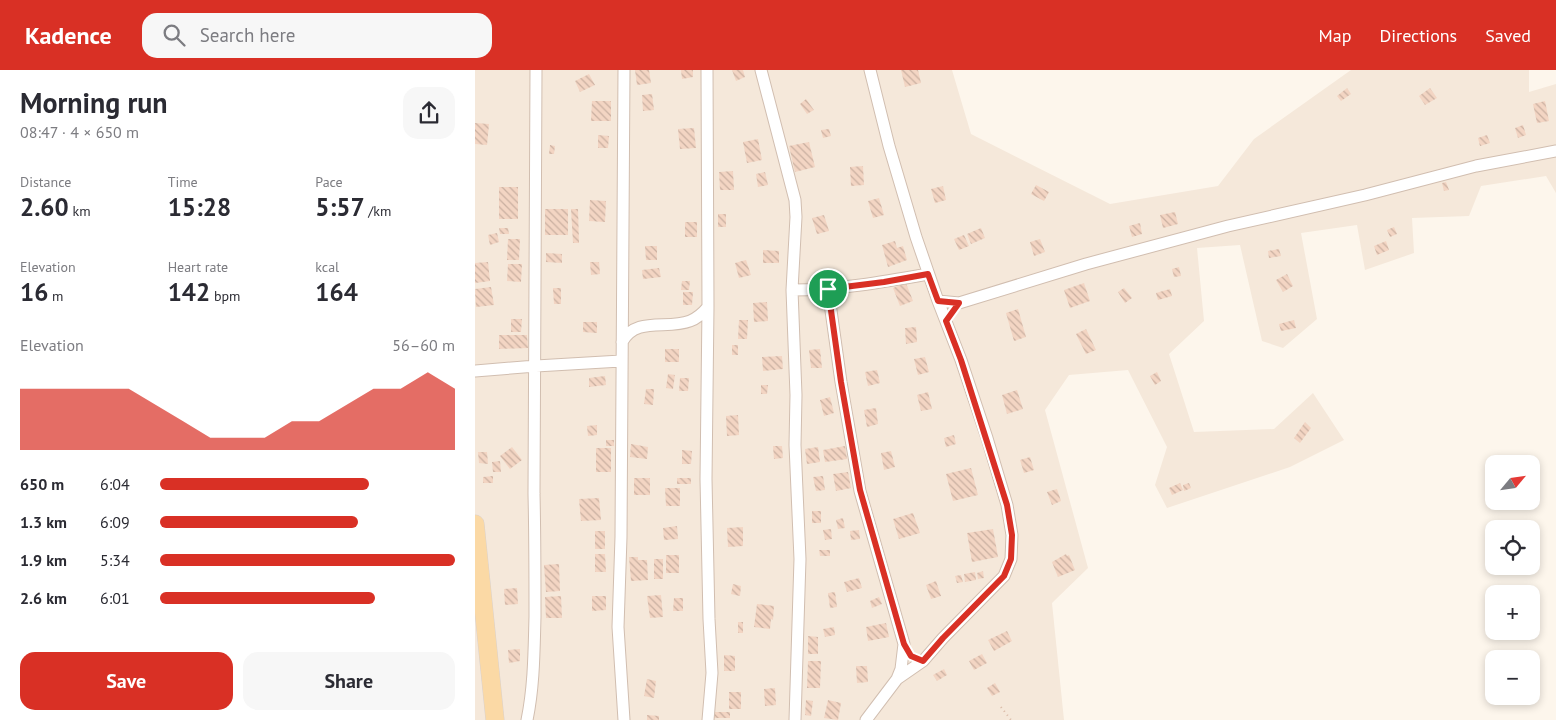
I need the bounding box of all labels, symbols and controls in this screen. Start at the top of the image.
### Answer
search box [142,13,492,58]
text: Kadence [25,20,112,51]
icon: search [160,21,188,49]
text: Search here [200,23,296,47]
text: Map [1319,24,1351,47]
text: Directions [1379,24,1457,47]
text: Saved [1485,24,1531,47]
text: Morning run [20,84,168,121]
button: share [403,87,455,139]
text: 08:47 · 4 × 650 m [20,122,139,142]
text: Distance [20,173,71,191]
text: Time [168,173,198,191]
text: Pace [315,173,343,191]
text: 2.60 [20,191,69,223]
text: 15:28 [168,191,231,223]
text: 5:57 [315,191,365,223]
text: km [69,202,91,220]
text: /km [365,202,391,220]
text: Elevation [20,258,76,276]
text: Heart rate [168,258,228,276]
text: kcal [315,258,339,276]
pin [807,268,849,310]
icon: arrive [814,275,842,303]
text: 16 [20,276,48,308]
text: 142 [168,276,210,308]
text: 164 [315,276,358,308]
text: m [48,287,63,305]
text: bpm [210,287,240,305]
text: Elevation [20,335,84,355]
text: 56–60 m [392,335,455,355]
north arrow [1485,455,1540,510]
map controls [1485,455,1540,705]
text: 650 m [20,474,64,494]
text: 6:04 [100,474,130,494]
text: 1.3 km [20,512,67,532]
text: 6:09 [100,512,130,532]
button: locate [1485,520,1540,575]
text: 1.9 km [20,550,67,570]
text: 5:34 [100,550,130,570]
button: + [1485,585,1540,640]
text: 2.6 km [20,588,67,608]
text: 6:01 [100,588,130,608]
button: − [1485,650,1540,705]
button: Save [20,652,233,710]
button: Share [243,652,455,710]

